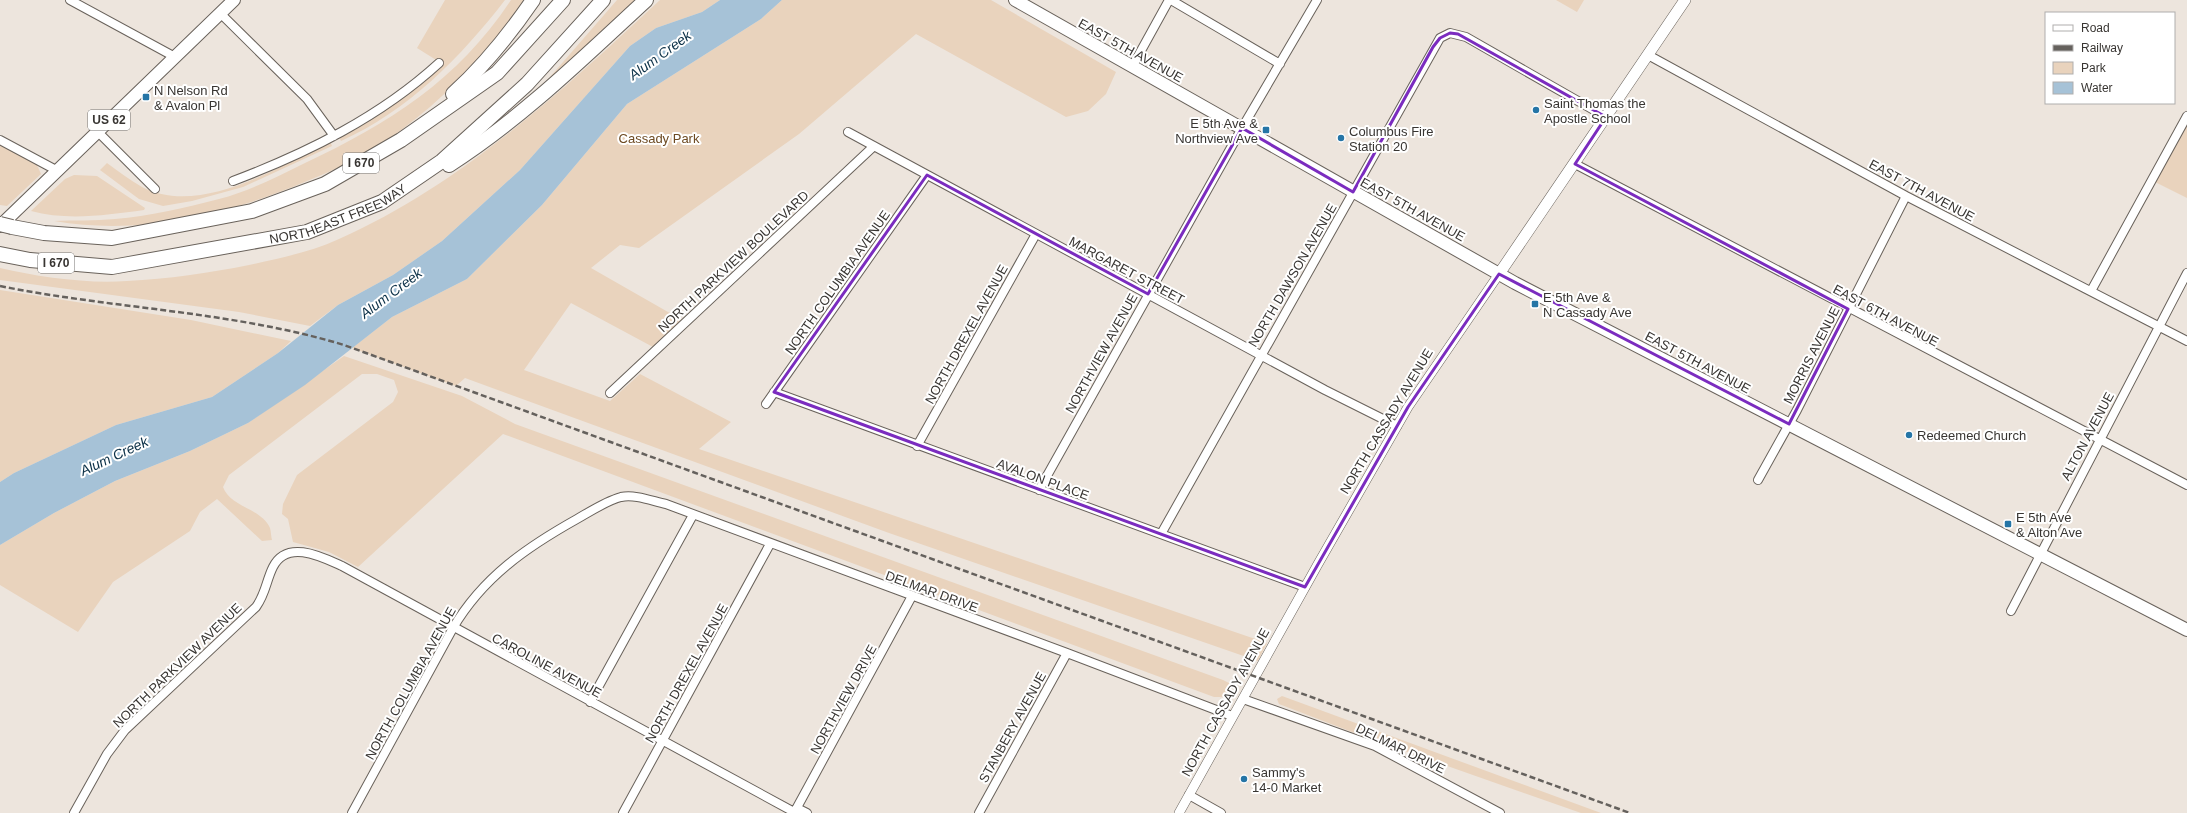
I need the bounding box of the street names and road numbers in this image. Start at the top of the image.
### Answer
street label: EAST 5TH AVENUE [1076,15,1186,86]
road number: US 62 [88,110,130,130]
road number: I 670 [343,153,379,173]
street label: EAST 7TH AVENUE [1866,156,1977,225]
street label: EAST 5TH AVENUE [1358,174,1468,245]
street label: NORTHEAST FREEWAY [268,181,409,247]
street label: NORTH PARKVIEW BOULEVARD [655,188,812,335]
street label: NORTH DAWSON AVENUE [1245,201,1340,350]
street label: NORTH COLUMBIA AVENUE [782,207,893,357]
street label: MARGARET STREET [1067,234,1187,307]
road number: I 670 [38,253,74,273]
street label: NORTH DREXEL AVENUE [922,262,1011,406]
street label: EAST 6TH AVENUE [1830,281,1941,350]
street label: NORTHVIEW AVENUE [1062,290,1141,416]
street label: MORRIS AVENUE [1780,304,1843,406]
street label: EAST 5TH AVENUE [1642,328,1753,397]
street label: NORTH CASSADY AVENUE [1337,346,1436,497]
street label: ALTON AVENUE [2058,389,2117,483]
street label: AVALON PLACE [995,456,1091,503]
street label: DELMAR DRIVE [883,568,981,615]
street label: NORTH PARKVIEW AVENUE [110,600,245,731]
street label: NORTH DREXEL AVENUE [642,601,731,745]
street label: NORTH COLUMBIA AVENUE [362,604,459,762]
street label: NORTH CASSADY AVENUE [1178,625,1273,779]
street label: CAROLINE AVENUE [489,630,604,701]
street label: NORTHVIEW DRIVE [807,642,880,756]
street label: STANBERY AVENUE [976,669,1049,785]
street label: DELMAR DRIVE [1354,720,1448,777]

